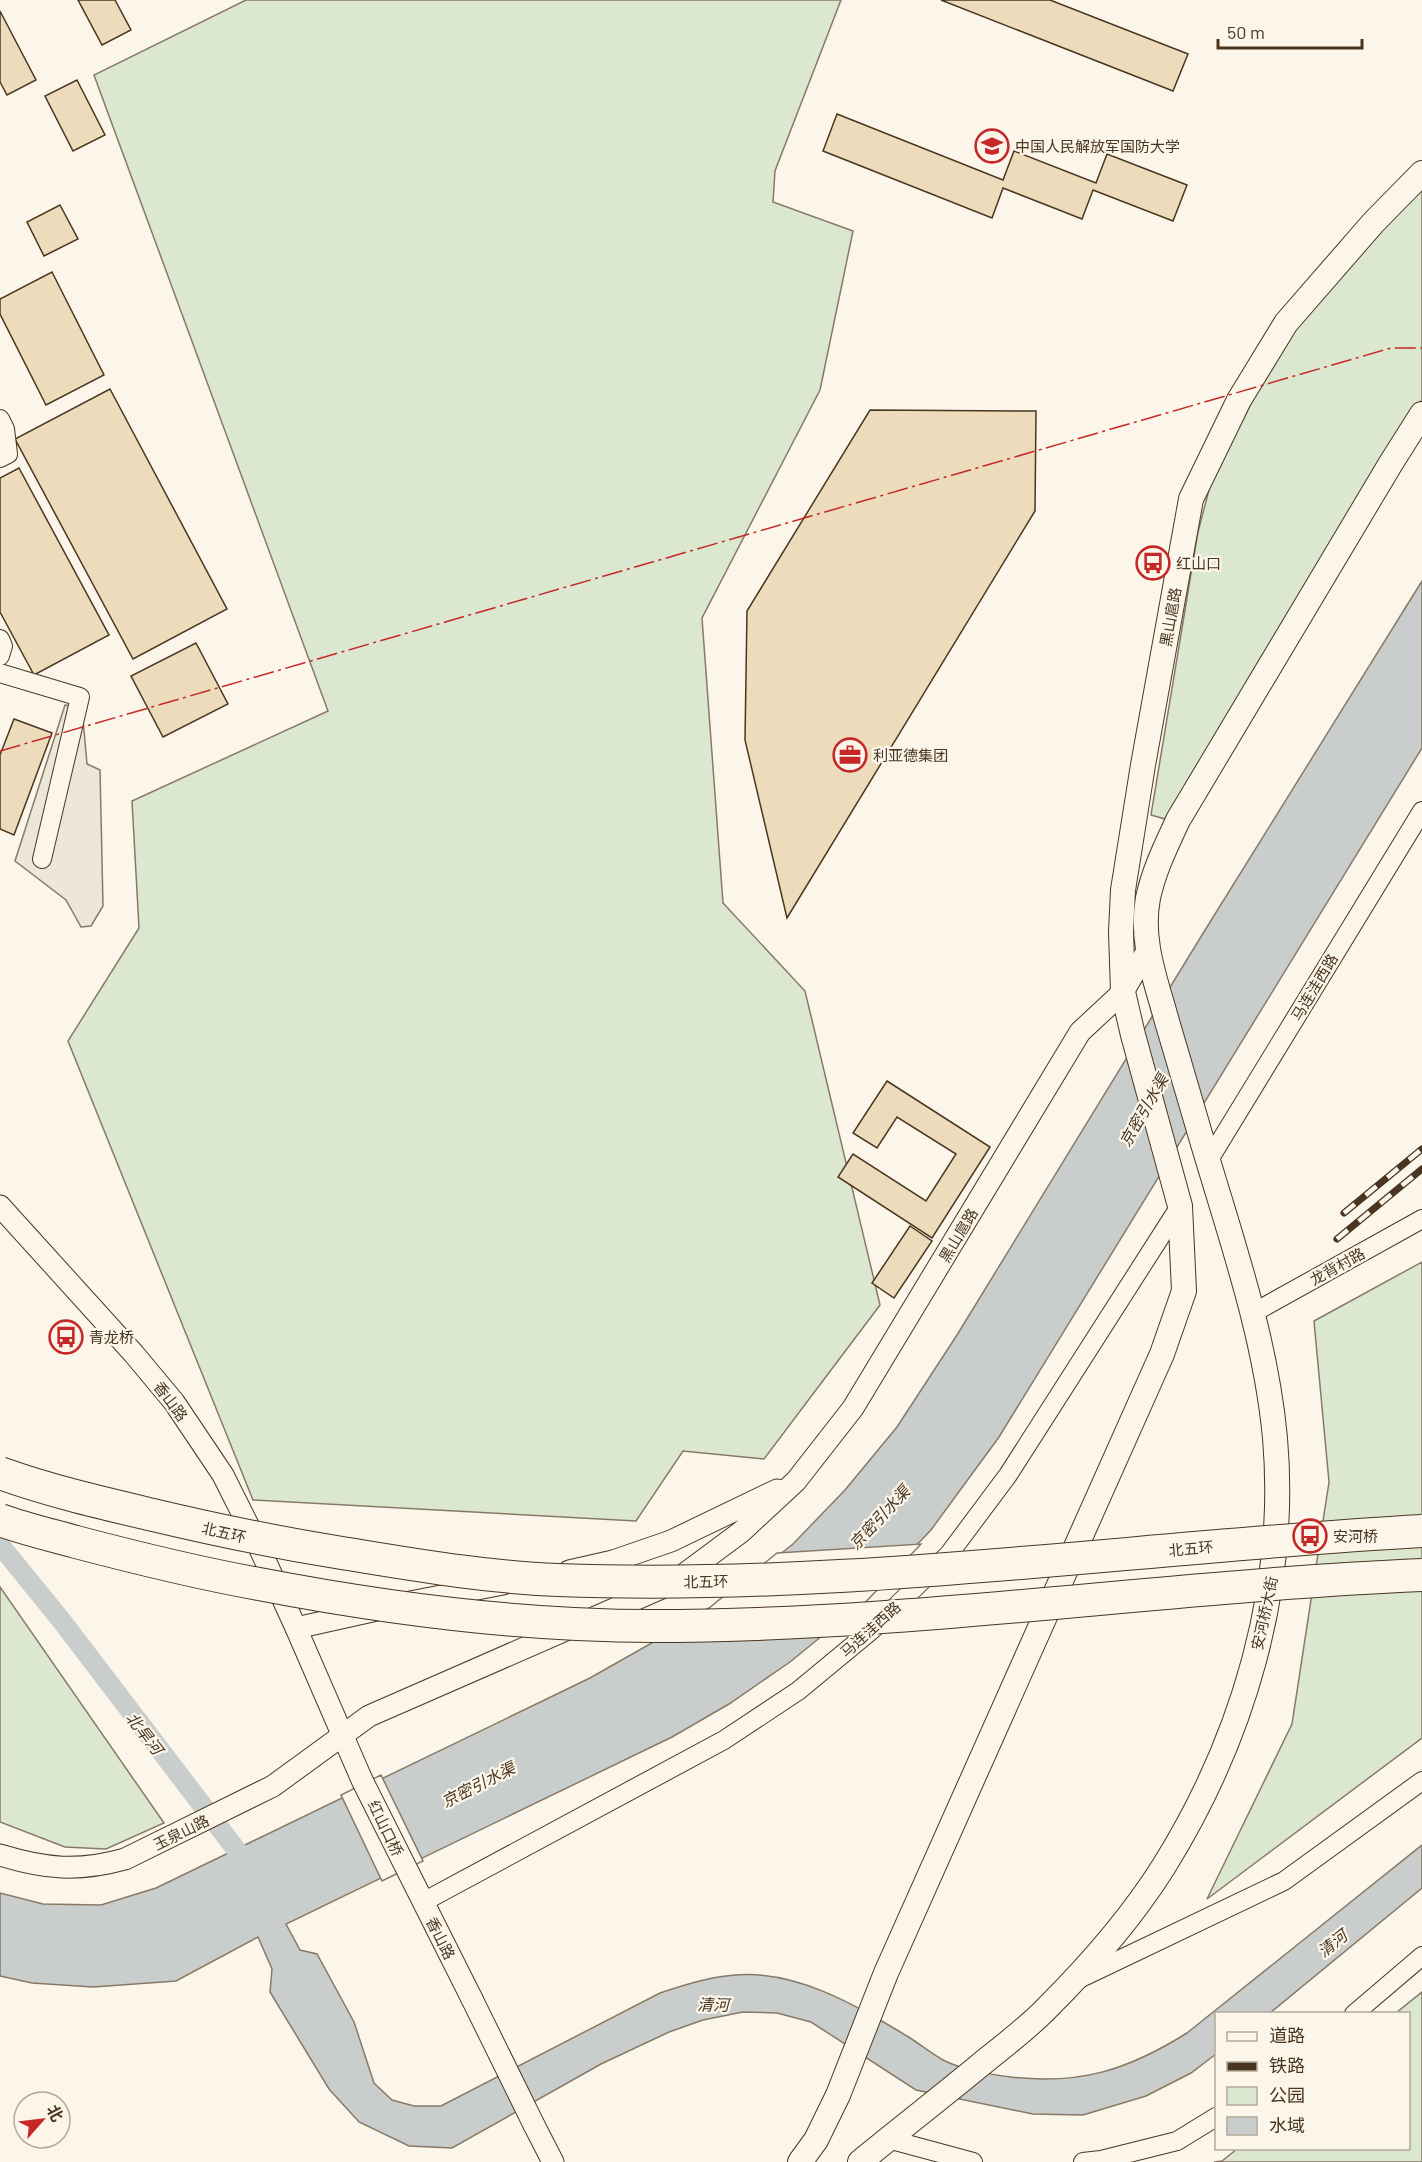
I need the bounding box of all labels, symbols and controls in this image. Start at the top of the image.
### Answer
scale bar [1218,12,1362,50]
text: 50 m [1227,21,1265,43]
school or university icon: 中国人民解放军国防大学 [974,128,1010,164]
place label: 中国人民解放军国防大学 [1015,137,1180,155]
bus stop icon: 红山口 [1135,545,1171,581]
place label: 红山口 [1176,554,1221,572]
street label: 黑山扈路 [1156,586,1184,648]
office icon: 利亚德集团 [832,737,868,773]
place label: 利亚德集团 [873,746,948,764]
street label: 马连洼西路 [1287,950,1341,1024]
water label: 京密引水渠 [1115,1069,1172,1149]
street label: 黑山扈路 [935,1205,981,1265]
street label: 龙背村路 [1306,1244,1368,1288]
bus stop icon: 青龙桥 [48,1319,84,1355]
place label: 青龙桥 [89,1328,134,1346]
street label: 香山路 [150,1378,192,1424]
water label: 京密引水渠 [845,1480,915,1553]
street label: 北五环 [200,1518,248,1546]
bus stop icon: 安河桥 [1292,1518,1328,1554]
place label: 安河桥 [1333,1527,1378,1545]
street label: 北五环 [1168,1537,1214,1559]
street label: 北五环 [683,1572,729,1590]
street label: 安河桥大街 [1247,1574,1281,1652]
street label: 马连洼西路 [836,1597,904,1661]
water label: 北旱河 [123,1708,169,1760]
water label: 京密引水渠 [438,1756,520,1811]
street label: 红山口桥 [365,1797,407,1859]
street label: 玉泉山路 [150,1811,212,1853]
street label: 香山路 [423,1914,459,1962]
water label: 清河 [1314,1924,1353,1960]
water label: 清河 [697,1994,732,2014]
legend [1215,2012,1410,2150]
text: 道路 [1269,2024,1305,2046]
text: 铁路 [1269,2054,1305,2076]
text: 公园 [1269,2084,1305,2106]
north arrow [12,2090,72,2150]
text: 北 [44,2101,68,2124]
text: 水域 [1269,2114,1305,2136]

